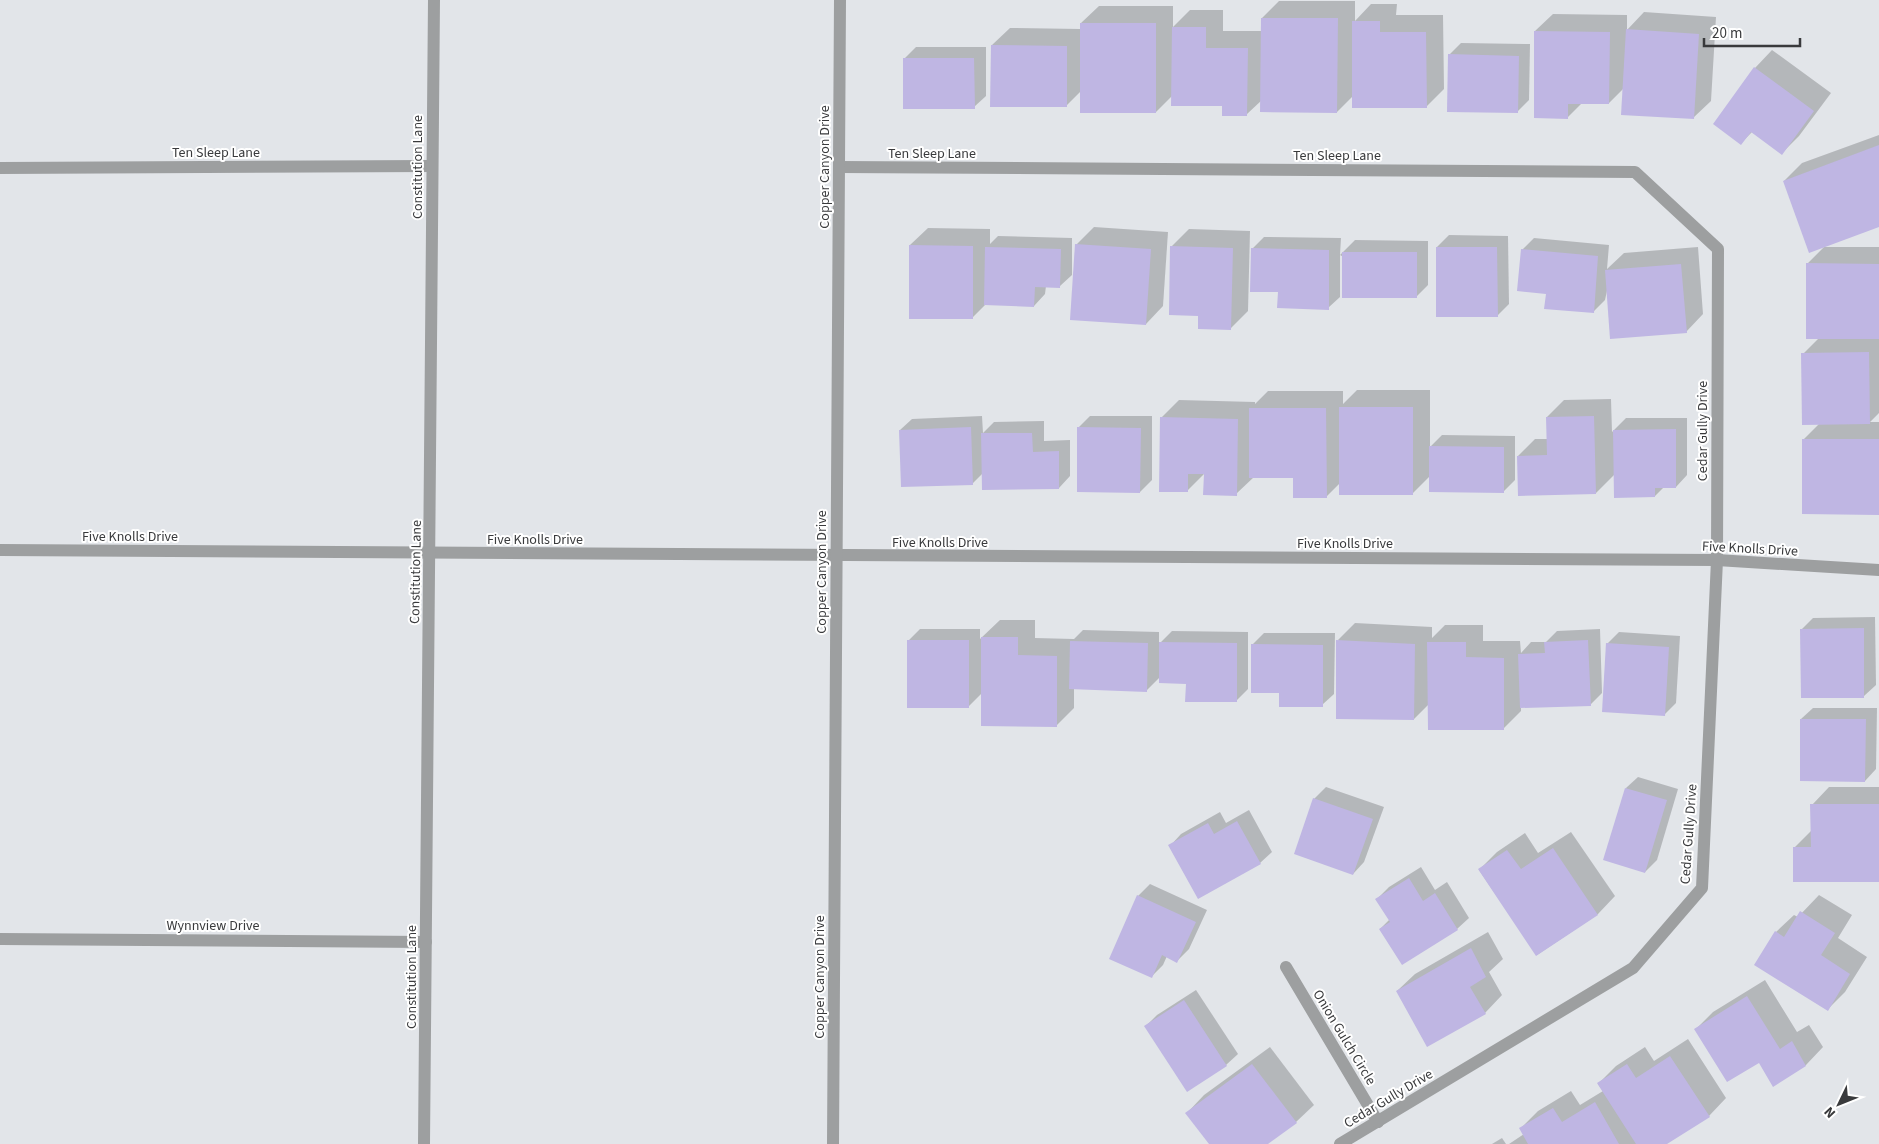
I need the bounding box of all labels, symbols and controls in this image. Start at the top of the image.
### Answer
scale bar [1704,15,1800,47]
text: 20 m [1712,23,1742,44]
street label: Copper Canyon Drive [815,105,835,229]
street label: Constitution Lane [408,115,428,219]
street label: Ten Sleep Lane [172,143,260,163]
street label: Ten Sleep Lane [888,144,976,164]
street label: Ten Sleep Lane [1293,146,1381,166]
street label: Cedar Gully Drive [1693,381,1713,481]
street label: Copper Canyon Drive [812,510,832,634]
street label: Constitution Lane [405,520,427,624]
street label: Five Knolls Drive [82,527,178,547]
street label: Five Knolls Drive [487,530,583,550]
street label: Five Knolls Drive [892,533,988,553]
street label: Five Knolls Drive [1297,534,1393,554]
street label: Five Knolls Drive [1701,536,1799,562]
street label: Cedar Gully Drive [1676,783,1702,885]
street label: Copper Canyon Drive [810,915,830,1039]
street label: Wynnview Drive [166,916,260,936]
street label: Constitution Lane [402,925,422,1029]
street label: Onion Gulch Circle [1308,986,1381,1089]
street label: Cedar Gully Drive [1340,1064,1437,1133]
north arrow [1814,1079,1864,1129]
text: N [1820,1102,1841,1122]

